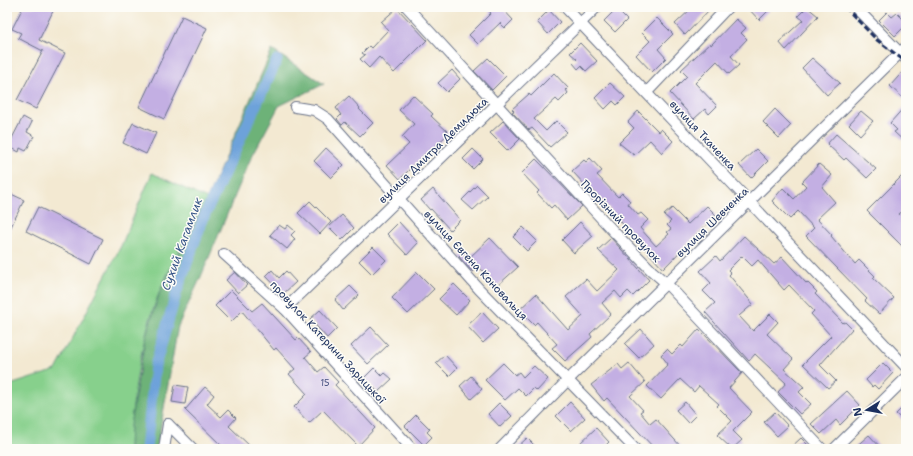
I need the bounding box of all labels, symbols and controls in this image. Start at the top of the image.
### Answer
street label: вулиця Дмитра Демидюка [375,94,491,207]
street label: вулиця Ткаченка [666,97,739,174]
street label: Прорізний провулок [577,177,664,266]
street label: вулиця Шевченка [673,184,752,261]
water label: Сухий Кагамлик [158,195,206,293]
street label: вулиця Євгена Коновальця [420,207,531,324]
street label: провулок Катерини Зарицької [266,278,389,408]
house number: 15 [320,377,330,389]
north arrow [847,390,887,430]
text: N [849,406,866,418]

